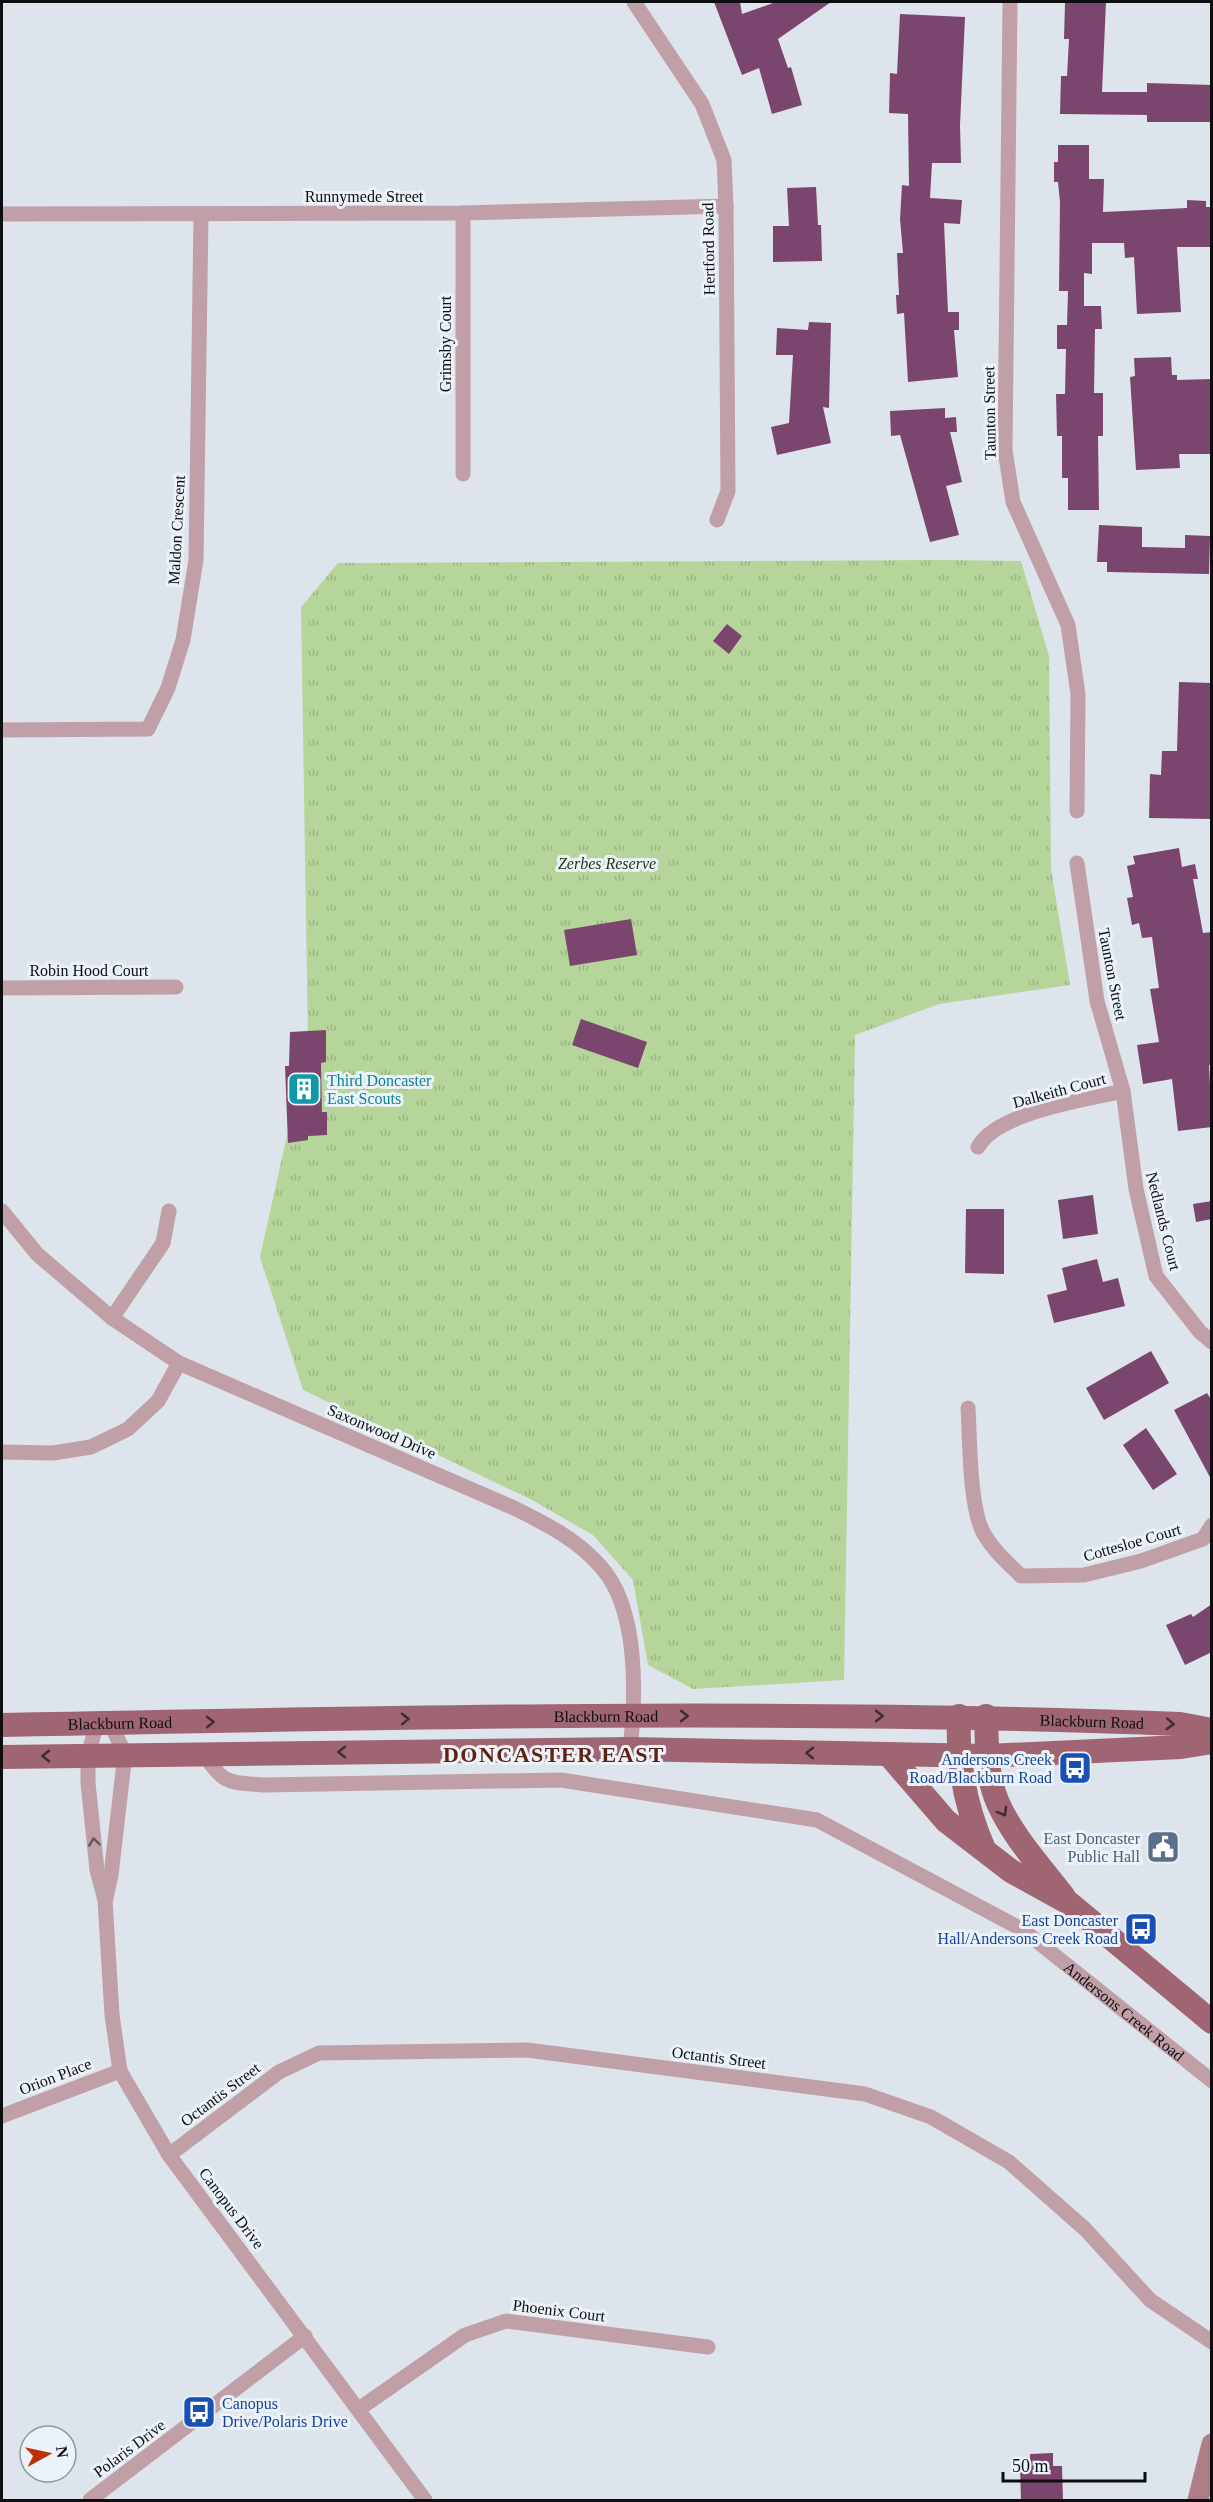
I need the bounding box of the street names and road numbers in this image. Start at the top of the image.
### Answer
street label: Runnymede Street [305,188,424,206]
street label: Hertford Road [699,202,718,296]
street label: Grimsby Court [437,295,455,392]
street label: Taunton Street [980,366,999,460]
street label: Maldon Crescent [165,474,188,585]
street label: Taunton Street [1095,927,1130,1022]
street label: Robin Hood Court [29,962,149,979]
street label: Dalkeith Court [1011,1070,1108,1111]
street label: Nedlands Court [1143,1170,1184,1273]
street label: Saxonwood Drive [325,1401,439,1462]
street label: Cottesloe Court [1081,1520,1183,1565]
street label: Blackburn Road [554,1708,658,1725]
street label: Blackburn Road [1039,1712,1144,1732]
street label: Blackburn Road [68,1714,172,1733]
street label: Andersons Creek Road [1061,1958,1187,2064]
street label: Octantis Street [671,2043,767,2072]
street label: Orion Place [17,2055,94,2098]
street label: Octantis Street [177,2059,264,2130]
street label: Canopus Drive [195,2165,267,2253]
street label: Phoenix Court [512,2296,607,2325]
street label: Polaris Drive [90,2416,168,2481]

